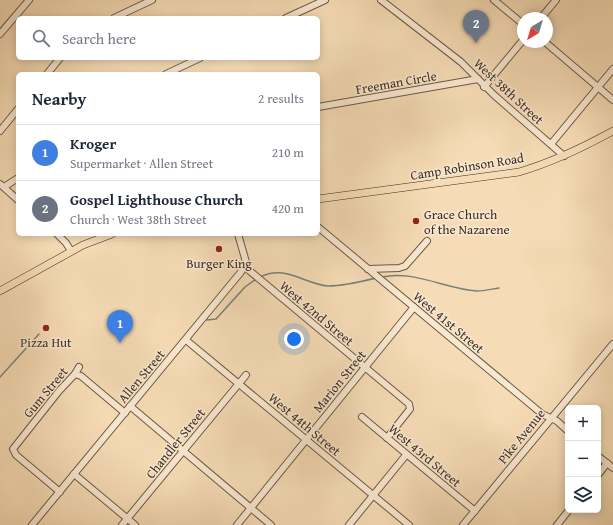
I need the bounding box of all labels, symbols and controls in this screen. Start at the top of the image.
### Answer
pin: 2 [463,10,489,43]
north arrow [517,12,553,48]
search box [16,16,320,60]
icon: search [30,27,52,49]
text: Search here [62,28,136,49]
street label: West 38th Street [469,54,548,129]
street label: Freeman Circle [354,66,438,99]
text: Nearby [32,86,86,111]
text: 2 results [258,89,304,108]
text: Kroger [70,133,116,154]
text: 1 [42,143,48,162]
text: 210 m [272,143,304,162]
street label: Camp Robinson Road [409,148,525,185]
text: Supermarket · Allen Street [70,154,213,173]
text: Gospel Lighthouse Church [70,189,243,210]
text: 2 [42,199,48,218]
text: 420 m [272,199,304,218]
place label: Grace Church of the Nazarene [424,205,510,239]
text: Church · West 38th Street [70,210,207,229]
marker: Grace Church of the Nazarene [411,216,421,226]
marker: Burger King [214,244,224,254]
place label: Burger King [186,254,252,273]
street label: West 42nd Street [275,277,358,350]
street label: West 41st Street [409,287,489,358]
pin: 1 [107,310,133,343]
marker: Pizza Hut [41,323,51,333]
your location [284,329,304,349]
place label: Pizza Hut [20,333,72,352]
street label: Allen Street [113,345,170,407]
street label: Marion Street [308,346,371,417]
street label: Gum Street [18,363,73,422]
street label: West 44th Street [264,388,345,461]
street label: Chandler Street [141,404,210,483]
street label: Pike Avenue [493,405,550,468]
map controls [565,405,601,513]
button: + [565,405,601,441]
street label: West 43rd Street [384,419,465,492]
button: − [565,441,601,477]
button: layers [565,477,601,513]

